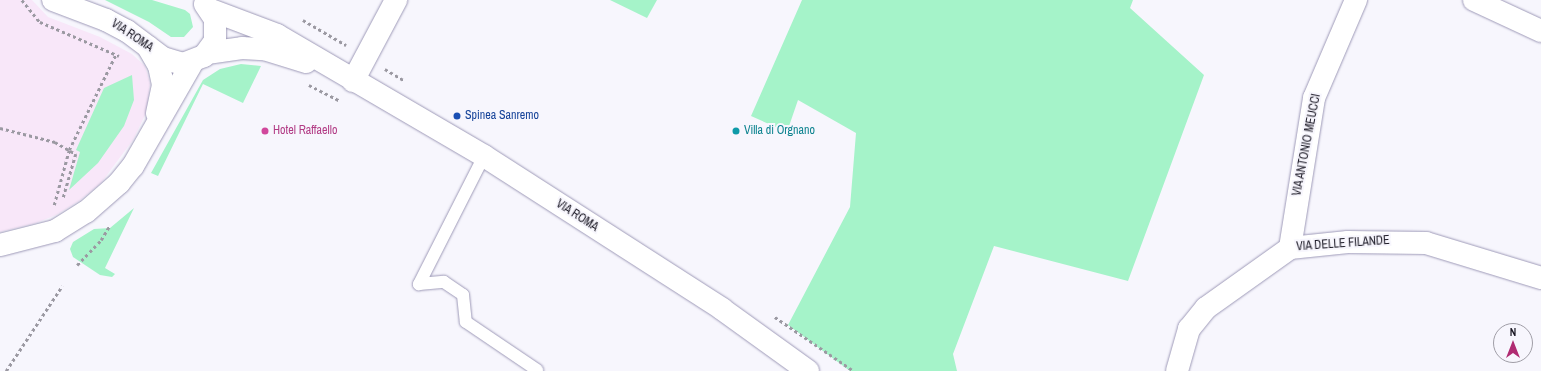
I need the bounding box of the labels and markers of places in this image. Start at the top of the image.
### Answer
place label: Spinea Sanremo [465,109,539,123]
marker: Spinea Sanremo [452,111,462,121]
place label: Hotel Raffaello [273,124,337,138]
place label: Villa di Orgnano [744,124,815,138]
marker: Hotel Raffaello [260,126,270,136]
marker: Villa di Orgnano [731,126,741,136]

